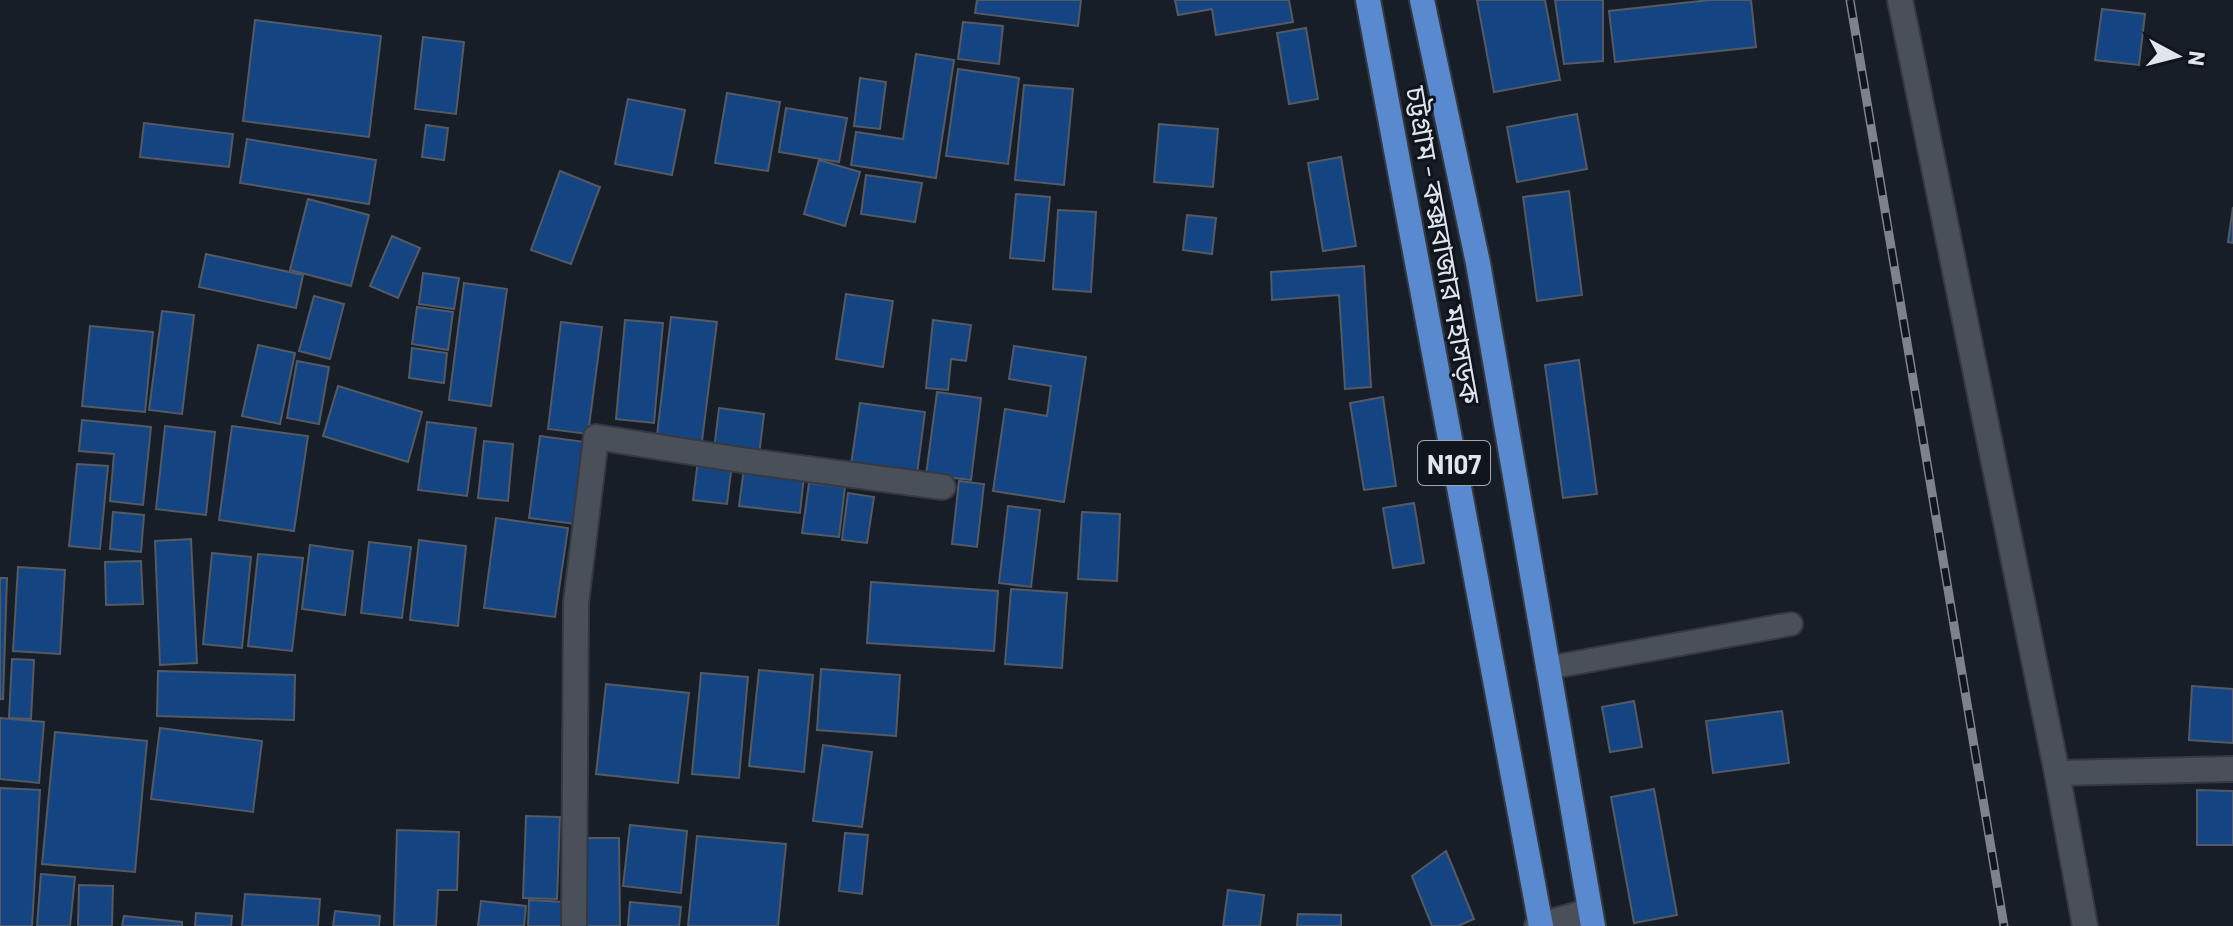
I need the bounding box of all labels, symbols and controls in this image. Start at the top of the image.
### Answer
north arrow [2137,16,2217,96]
text: N [2184,50,2212,67]
street label: চট্টগ্রাম - কক্সবাজার মহাসড়ক [1399,82,1489,407]
road number: N107 [1418,441,1490,485]

